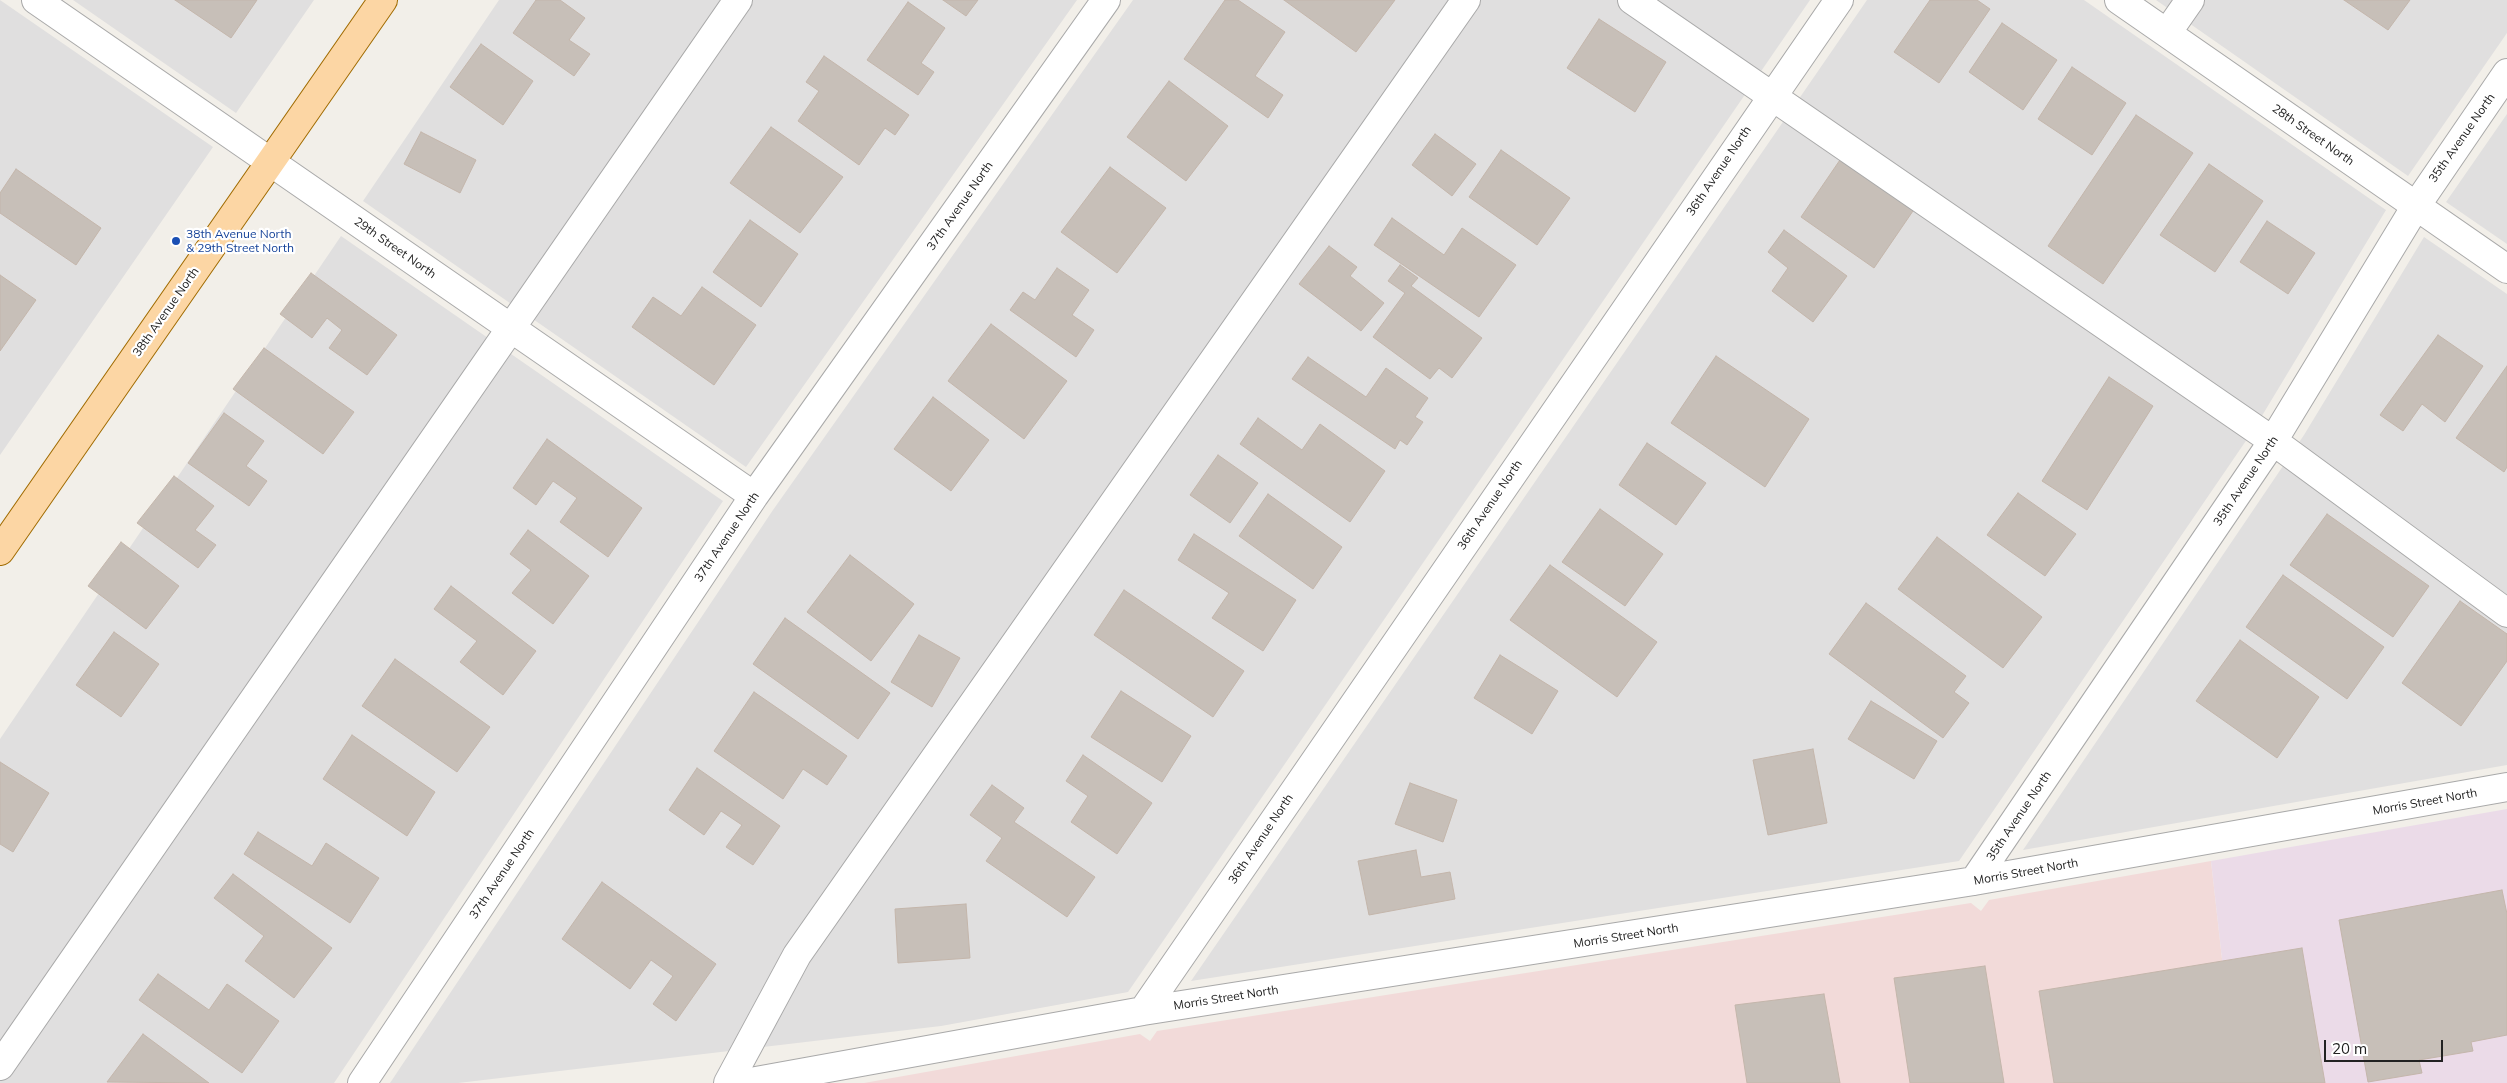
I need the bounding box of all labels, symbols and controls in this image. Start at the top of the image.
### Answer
street label: 35th Avenue North [2426,91,2498,185]
street label: 28th Street North [2269,101,2357,169]
street label: 36th Avenue North [1684,123,1754,219]
street label: 37th Avenue North [924,159,996,253]
street label: 29th Street North [351,214,439,282]
place label: 38th Avenue North & 29th Street North [186,227,294,255]
marker: 38th Avenue North & 29th Street North [170,235,182,247]
street label: 38th Avenue North [130,265,202,359]
street label: 35th Avenue North [2211,433,2281,529]
street label: 36th Avenue North [1455,457,1525,553]
street label: 37th Avenue North [692,489,762,585]
street label: 35th Avenue North [1984,768,2054,864]
street label: Morris Street North [2372,786,2478,818]
street label: 36th Avenue North [1226,791,1296,887]
street label: 37th Avenue North [467,826,537,922]
street label: Morris Street North [1973,856,2079,888]
street label: Morris Street North [1573,921,1679,951]
street label: Morris Street North [1173,983,1279,1013]
scale bar [2327,1030,2446,1062]
text: 20 m [2332,1039,2367,1058]

